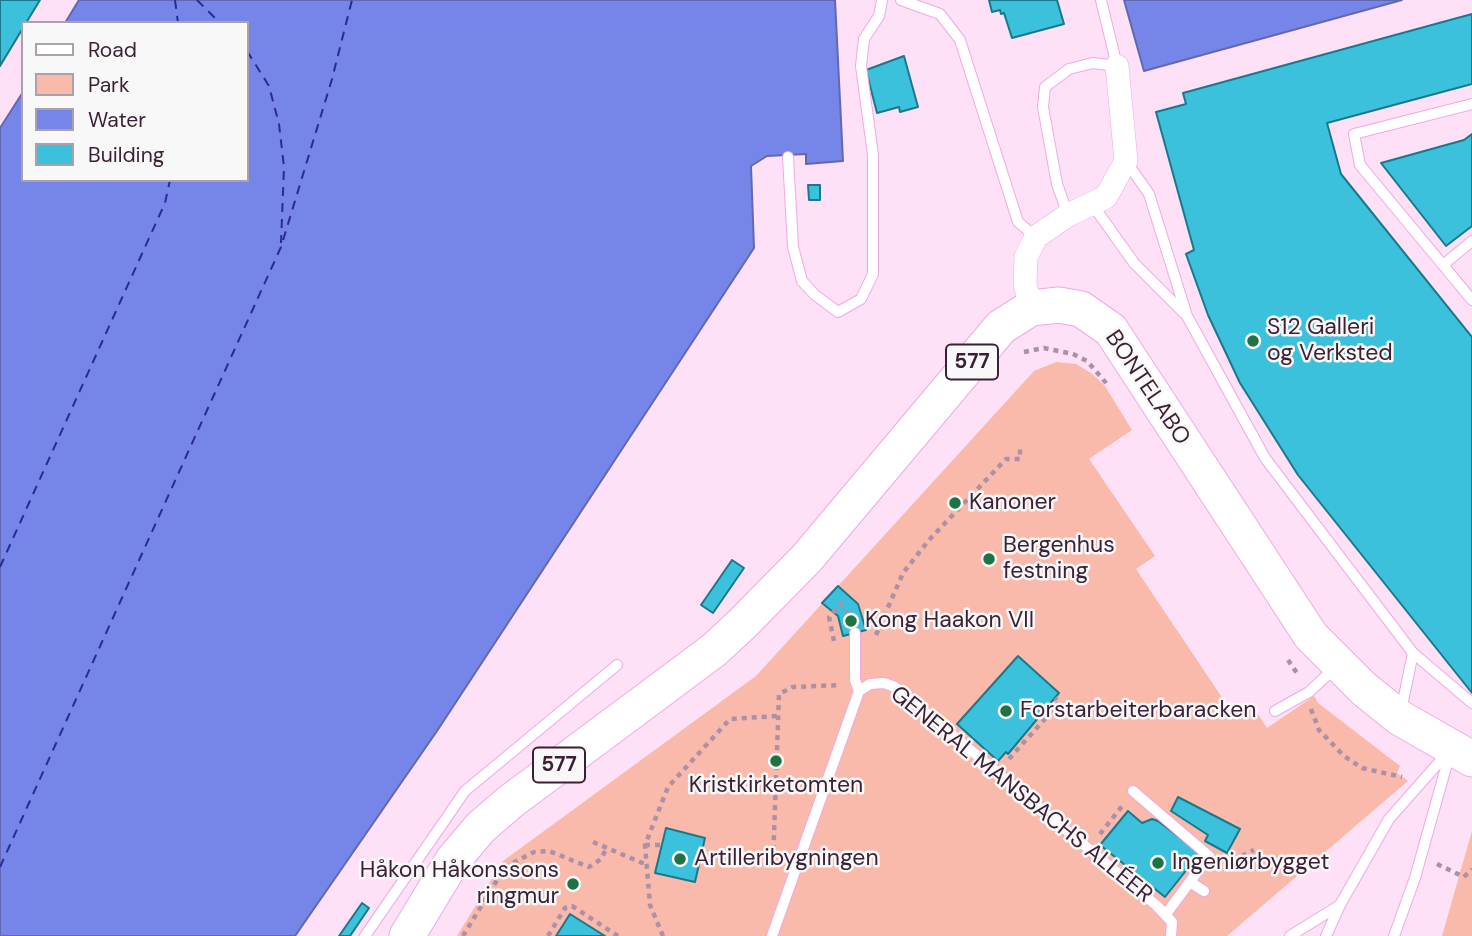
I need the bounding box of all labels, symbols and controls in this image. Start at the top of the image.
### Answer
legend [21,21,248,182]
text: Road [88,36,137,64]
text: Park [88,71,129,99]
text: Water [88,106,146,134]
text: Building [88,141,164,169]
place label: S12 Galleri og Verksted [1267,314,1393,368]
street label: BONTELABO [1099,325,1195,451]
marker: S12 Galleri og Verksted [1245,333,1261,349]
road number: 577 [946,344,998,380]
place label: Kanoner [969,489,1056,517]
marker: Kanoner [947,495,963,511]
place label: Bergenhus festning [1003,532,1115,586]
marker: Bergenhus festning [981,551,997,567]
place label: Kong Haakon VII [865,607,1034,635]
marker: Kong Haakon VII [843,613,859,629]
street label: GENERAL MANSBACHS ALLÉER [884,681,1158,909]
place label: Forstarbeiterbaracken [1020,697,1256,725]
marker: Forstarbeiterbaracken [998,703,1014,719]
road number: 577 [533,748,585,782]
marker: Kristkirketomten [768,753,784,769]
place label: Kristkirketomten [689,772,863,800]
place label: Artilleribygningen [694,845,879,873]
place label: Ingeniørbygget [1172,849,1329,877]
marker: Artilleribygningen [672,851,688,867]
marker: Ingeniørbygget [1150,855,1166,871]
place label: Håkon Håkonssons ringmur [360,857,559,911]
marker: Håkon Håkonssons ringmur [565,876,581,892]

